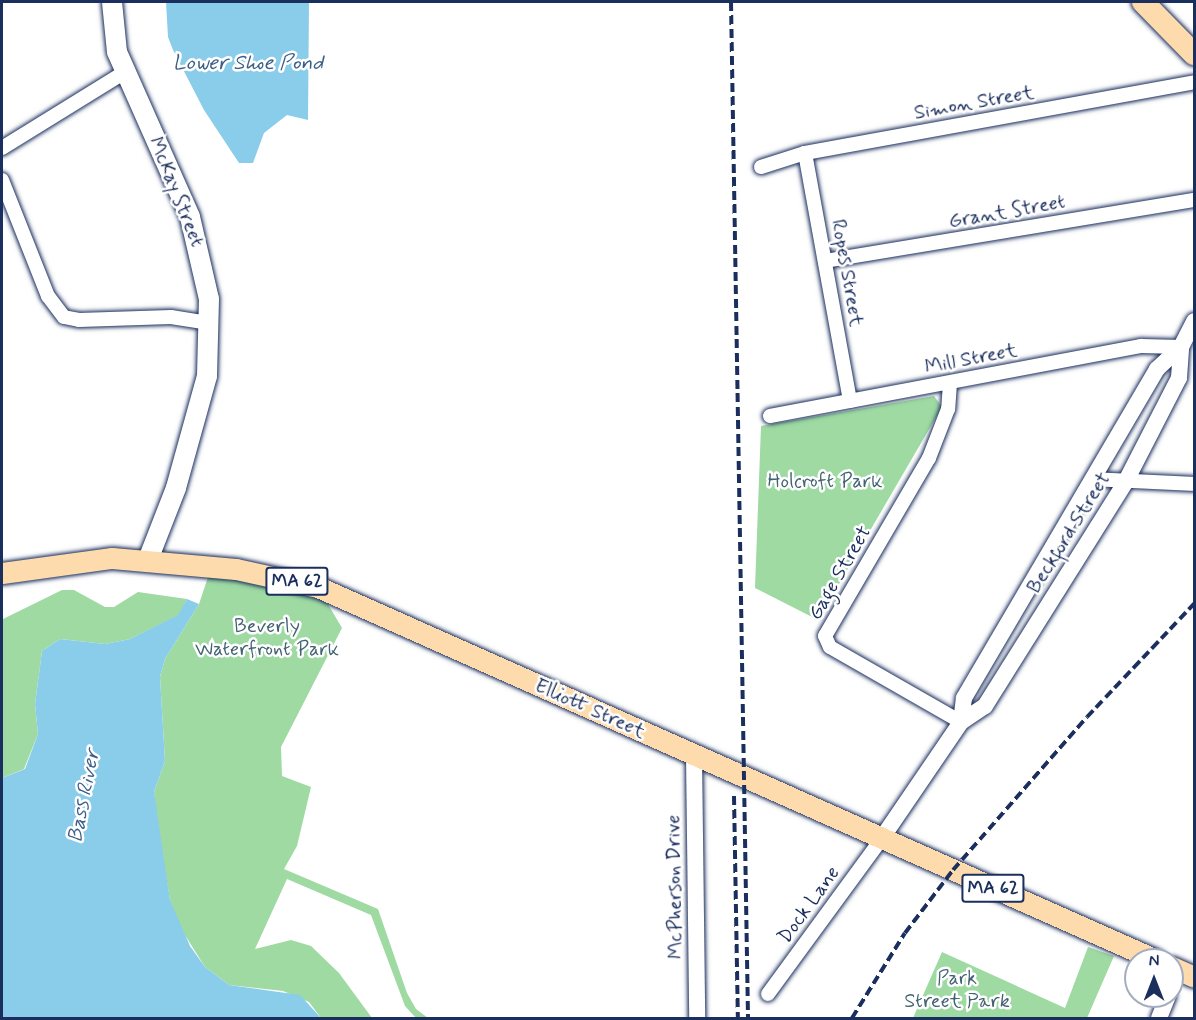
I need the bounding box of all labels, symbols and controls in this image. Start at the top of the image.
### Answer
water label: Lower Shoe Pond [174,50,322,76]
street label: Simon Street [912,81,1036,125]
street label: McKay Street [142,132,210,252]
street label: Grant Street [945,190,1069,234]
street label: Ropes Street [826,217,868,329]
street label: Mill Street [923,338,1019,380]
street label: Beckford Street [1022,468,1116,598]
park label: Holcroft Park [769,469,881,493]
street label: Gage Street [804,522,876,624]
road number: MA 62 [264,566,330,596]
park label: Beverly Waterfront Park [197,615,337,662]
street label: Elliott Street [531,674,649,744]
water label: Bass River [63,748,105,844]
street label: McPherson Drive [662,815,688,959]
street label: Dock Lane [773,862,845,948]
road number: MA 62 [960,873,1026,903]
north arrow [1124,948,1184,1008]
text: N [1149,951,1159,972]
park label: Park Street Park [906,966,1008,1013]

